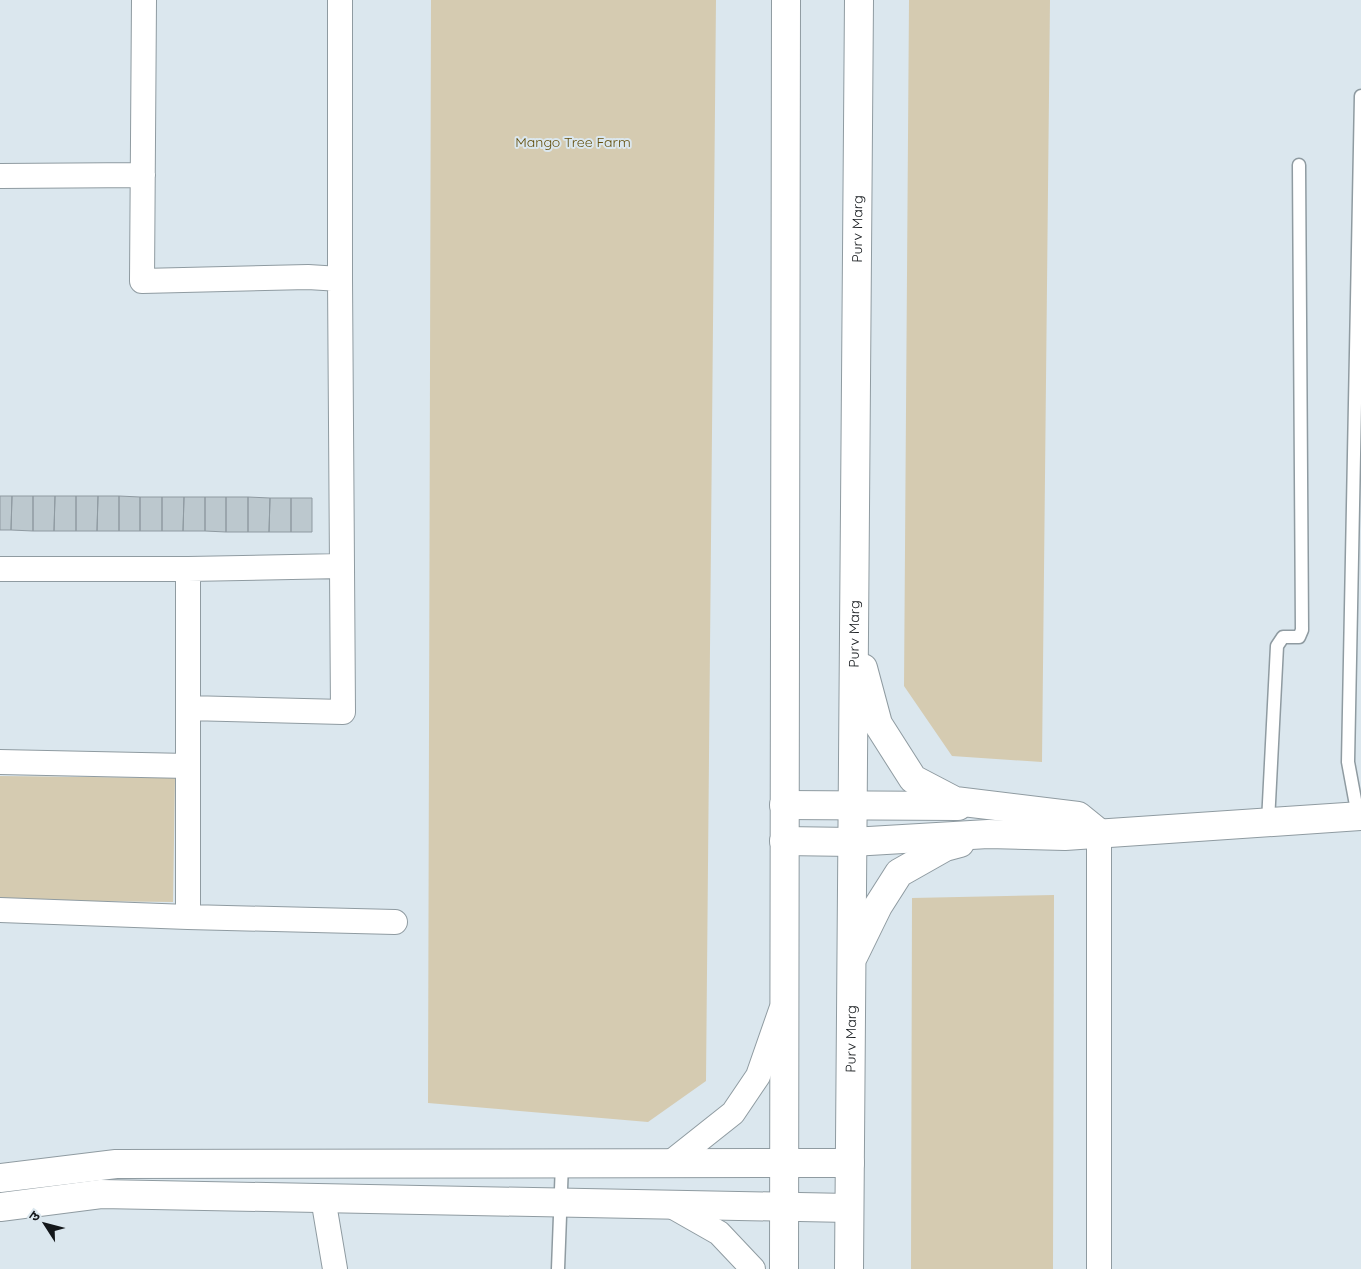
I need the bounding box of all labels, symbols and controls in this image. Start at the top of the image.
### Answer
park label: Mango Tree Farm [515,133,631,151]
street label: Purv Marg [848,195,866,263]
street label: Purv Marg [845,600,863,668]
street label: Purv Marg [842,1005,860,1073]
north arrow [20,1199,70,1249]
text: उ [25,1207,45,1225]

